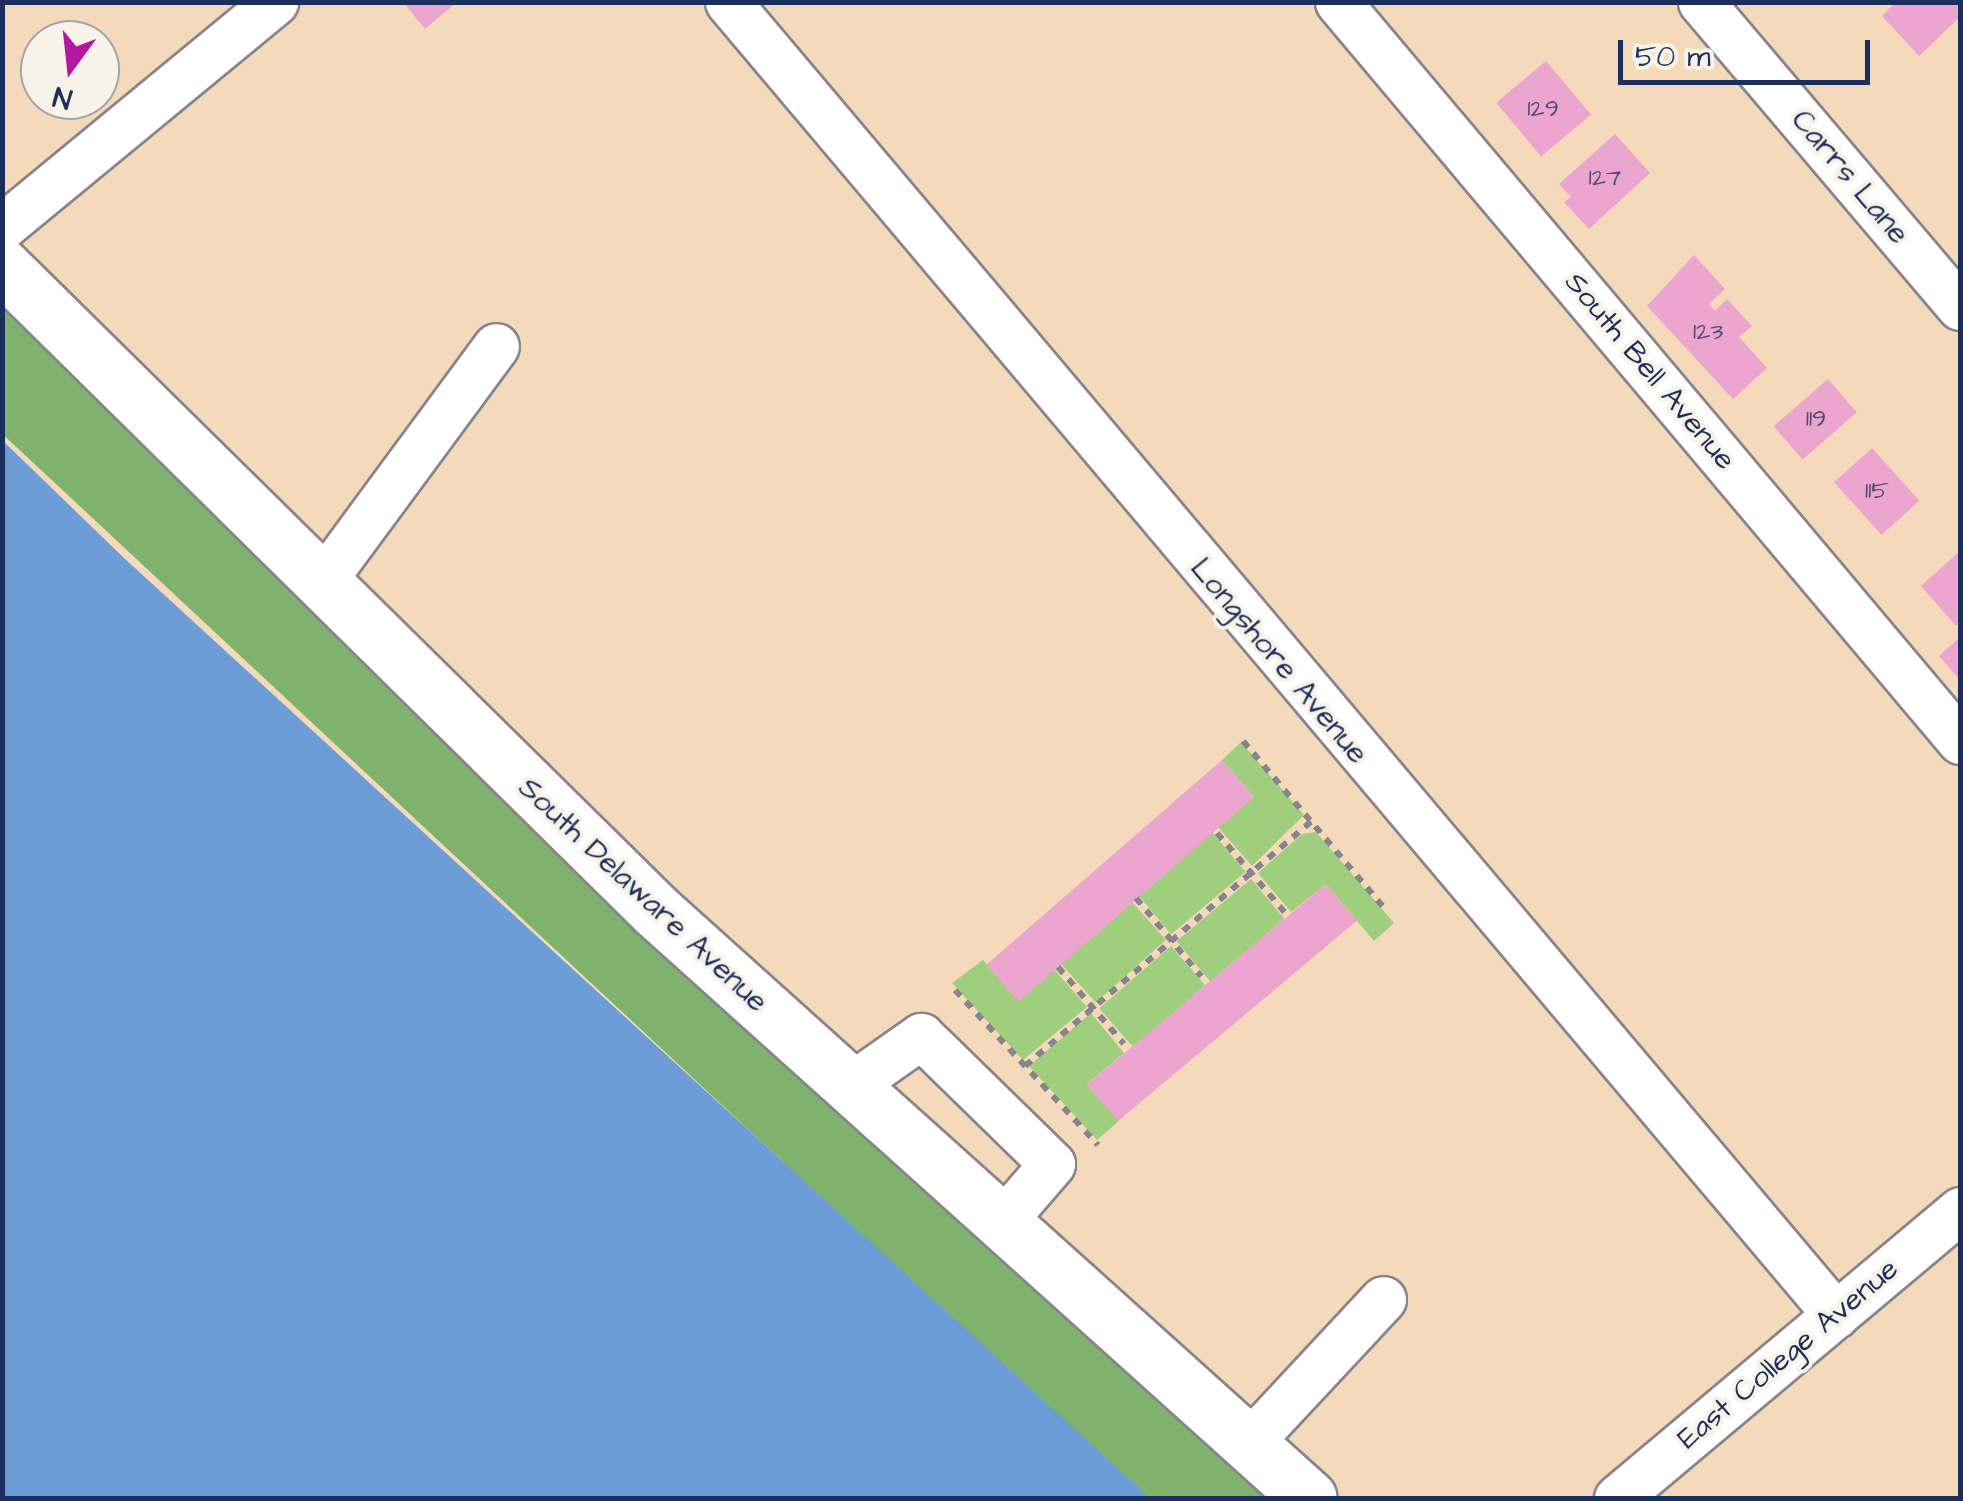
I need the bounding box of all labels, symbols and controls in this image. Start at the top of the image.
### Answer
north arrow [20,20,120,120]
scale bar [1623,20,1876,82]
text: 50 m [1635,36,1711,78]
text: N [49,76,76,119]
house number: 129 [1527,94,1559,124]
street label: Carrs Lane [1784,103,1916,251]
house number: 127 [1589,163,1621,193]
street label: South Bell Avenue [1557,265,1743,477]
house number: 123 [1693,317,1723,347]
house number: 119 [1806,404,1826,434]
house number: 115 [1865,476,1889,506]
street label: Longshore Avenue [1183,551,1375,771]
street label: South Delaware Avenue [511,770,775,1020]
street label: East College Avenue [1670,1251,1906,1457]

